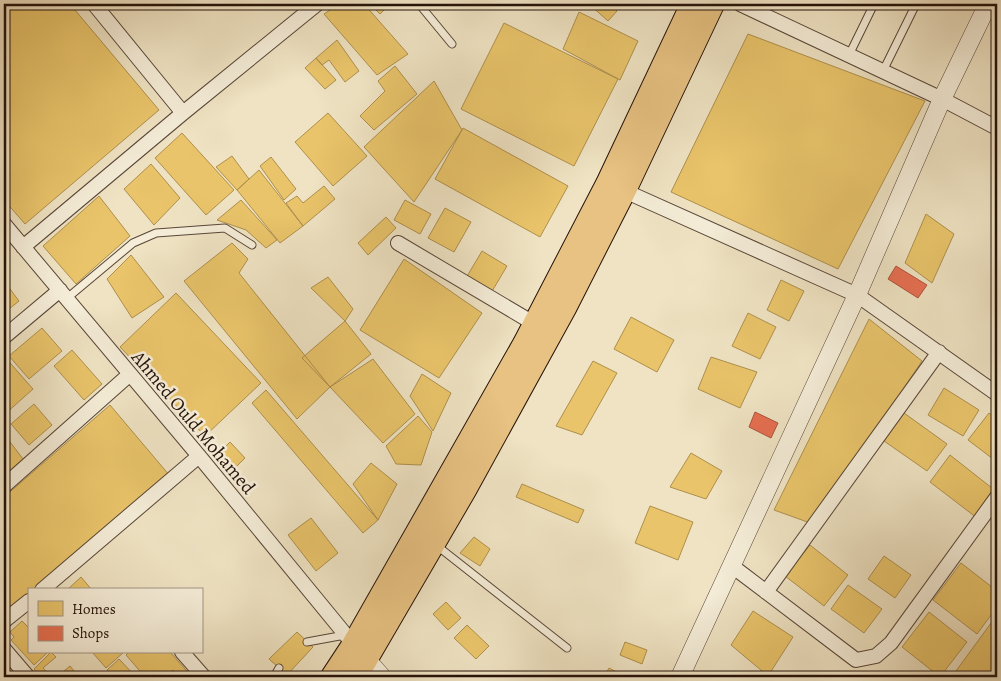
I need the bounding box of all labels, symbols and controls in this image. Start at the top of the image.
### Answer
street label: Ahmed Ould Mohamed [125,345,262,501]
legend [28,588,202,654]
text: Homes [72,599,116,619]
text: Shops [72,623,109,643]

